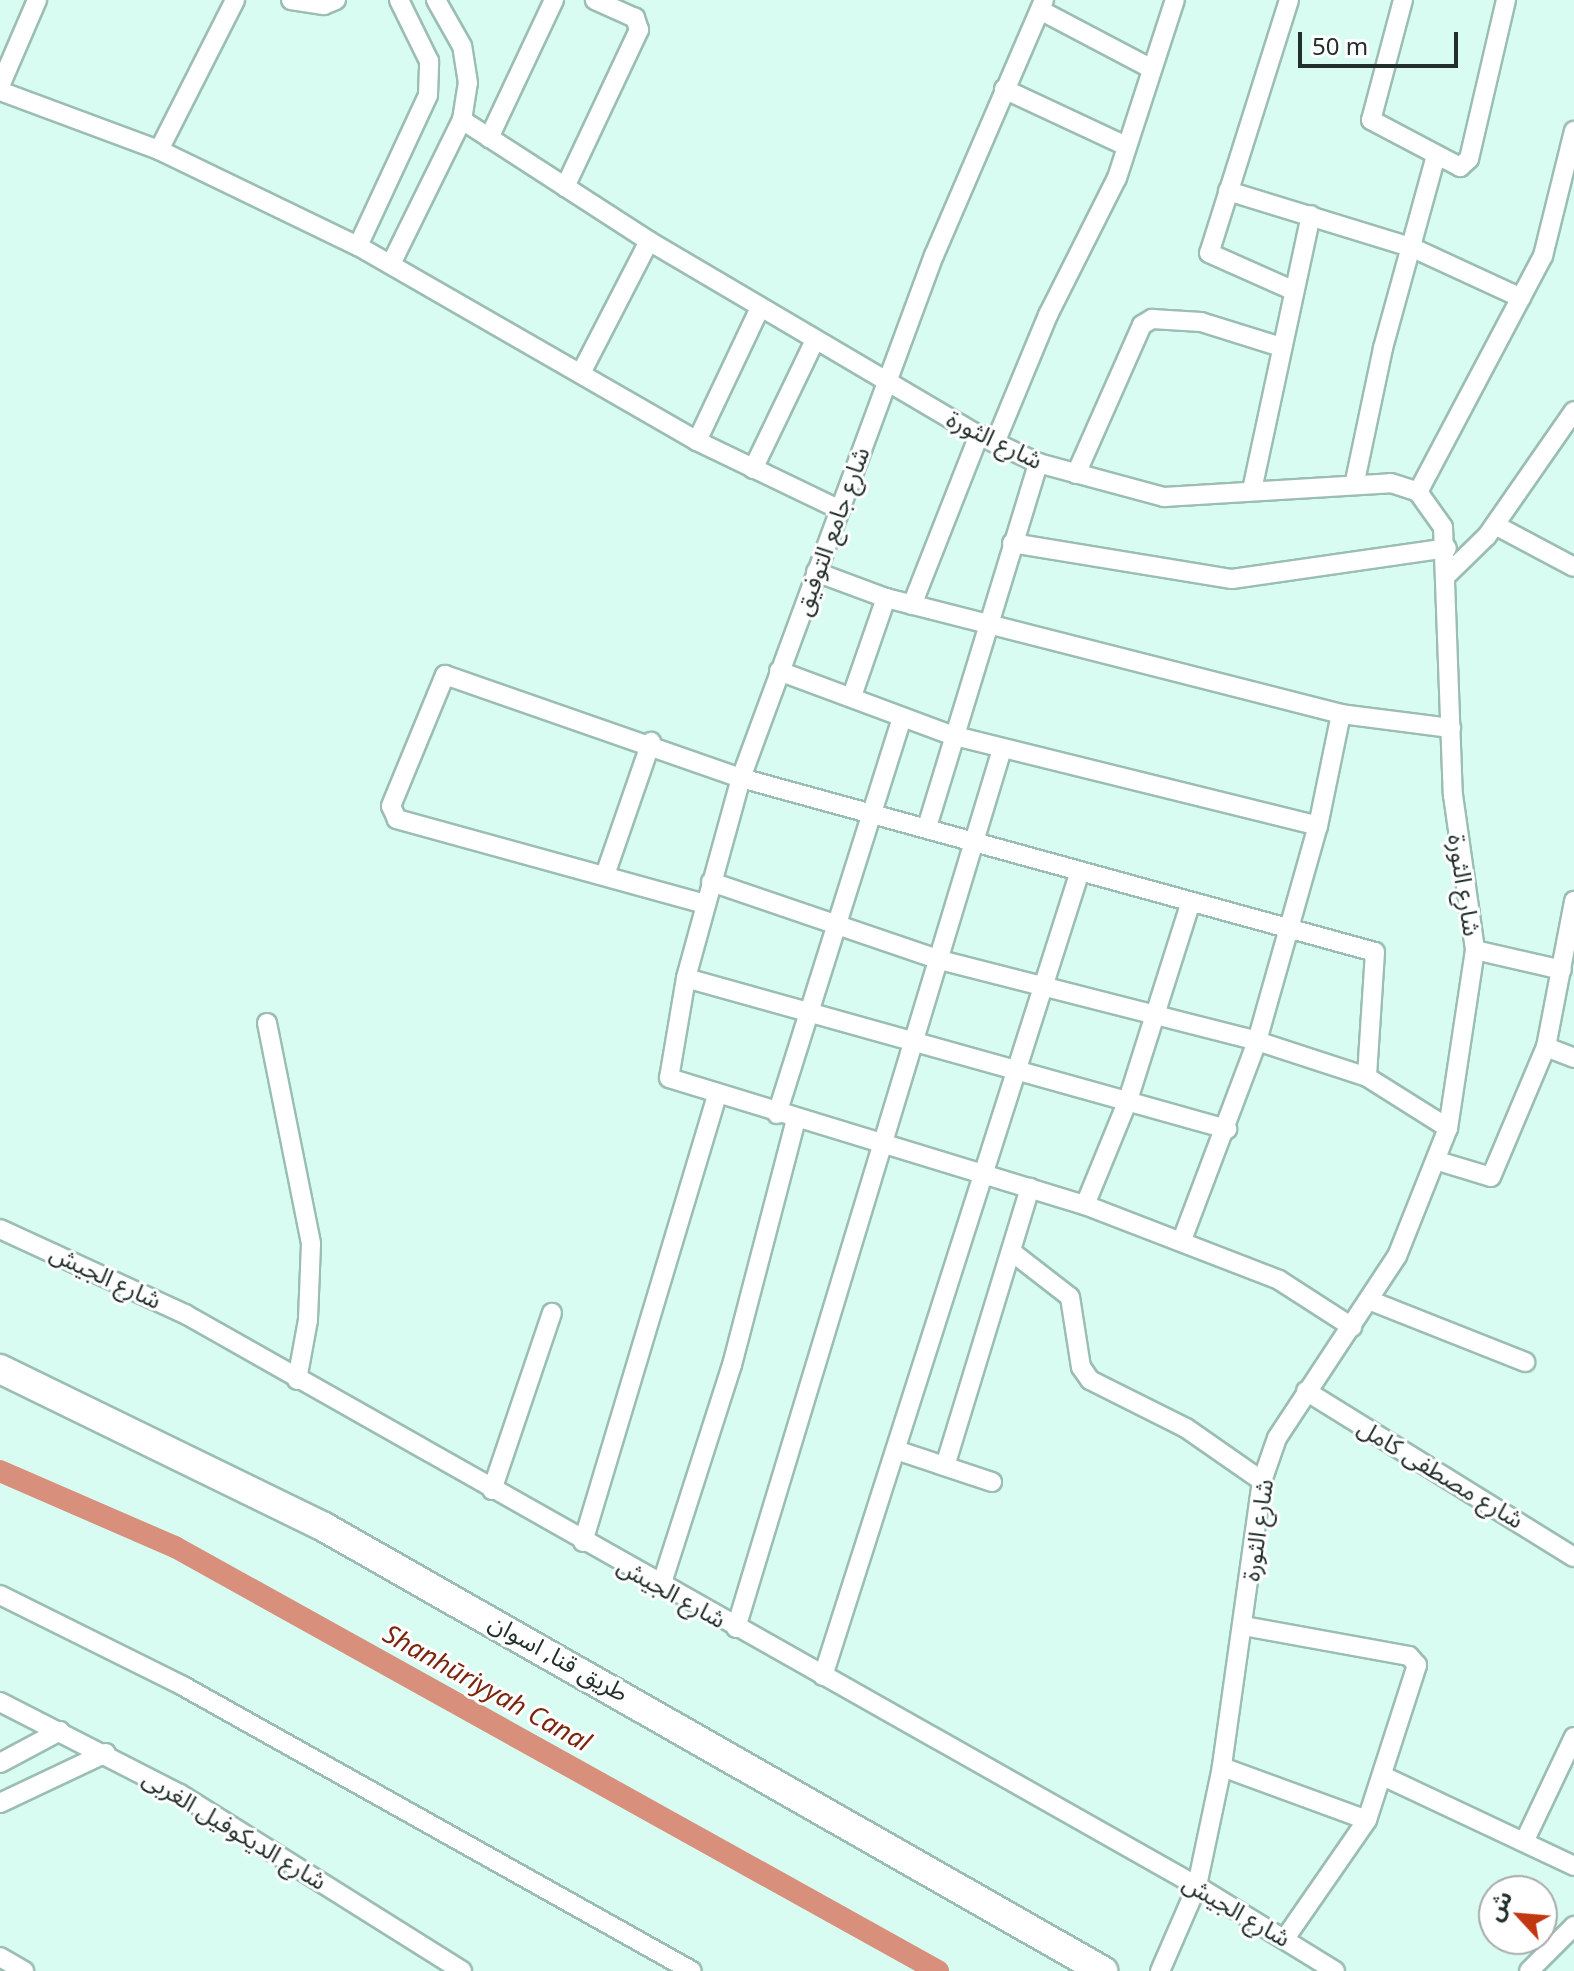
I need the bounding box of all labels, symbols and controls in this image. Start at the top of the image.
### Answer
scale bar [1302,16,1462,66]
text: 50 m [1312,29,1368,62]
street label: شارع الثورة [942,404,1048,474]
street label: شارع جامع التوفيق [787,443,875,619]
street label: شارع الثورة [1443,832,1487,938]
street label: شارع الجيش [46,1238,166,1314]
street label: شارع مصطفى كامل [1353,1412,1529,1534]
street label: شارع الثورة [1236,1477,1278,1583]
street label: شارع الجيش [613,1550,731,1634]
street label: طريق قنا, اسوان [484,1607,634,1707]
water label: Shanhūriyyah Canal [378,1618,596,1758]
street label: شارع الديكوفيل الغربى [138,1763,332,1895]
street label: شارع الجيش [1178,1868,1296,1952]
north arrow [1478,1875,1558,1955]
text: ش [1478,1885,1518,1925]

